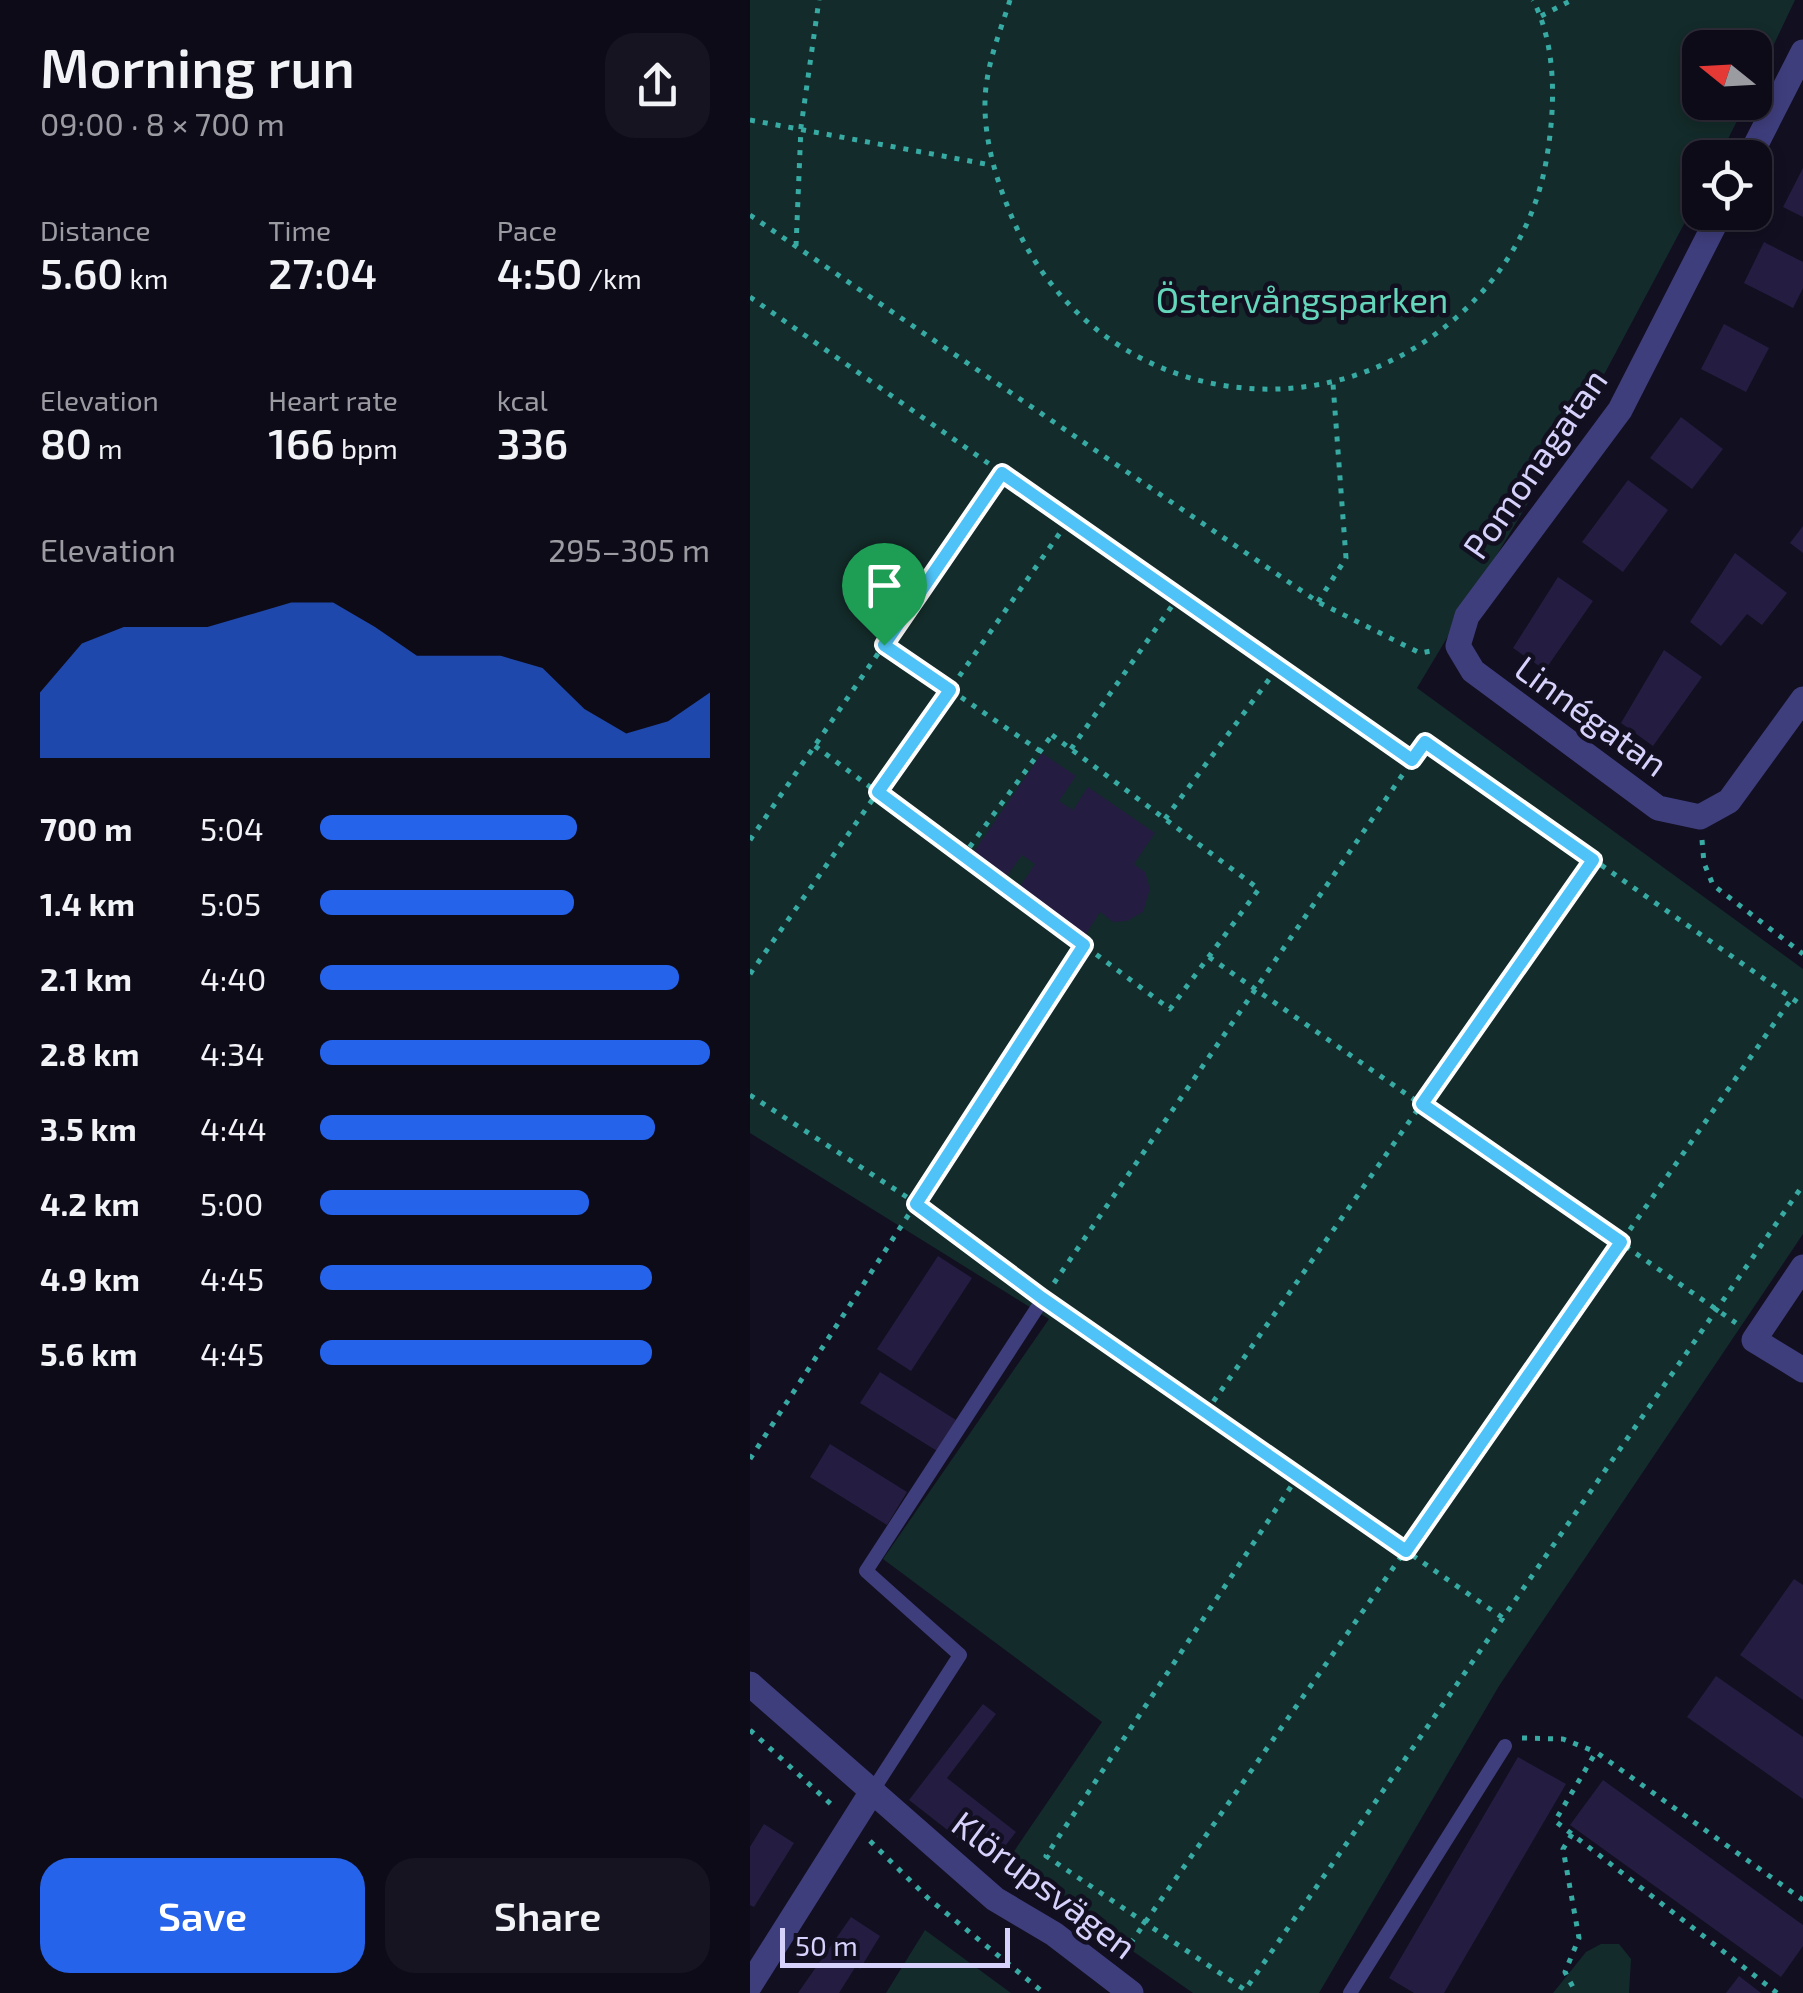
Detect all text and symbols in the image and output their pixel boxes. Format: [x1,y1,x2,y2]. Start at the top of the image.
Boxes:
north arrow [1682,30,1772,120]
map controls [1682,30,1772,230]
text: Morning run [40,33,355,99]
button: share [605,33,710,138]
text: 09:00 · 8 × 700 m [40,104,285,142]
button: locate [1682,140,1772,230]
text: Distance [40,213,151,247]
text: Time [268,213,331,247]
text: Pace [497,213,557,247]
text: 5.60 [40,247,123,297]
text: 27:04 [268,247,377,297]
text: 4:50 [497,247,582,297]
text: km [123,261,168,295]
text: /km [582,261,642,295]
park label: Östervångsparken [1156,278,1448,320]
street label: Pomonagatan [1453,360,1615,566]
text: Elevation [40,383,159,417]
text: Heart rate [268,383,398,417]
text: kcal [497,383,548,417]
text: 80 [40,417,92,467]
text: 166 [268,417,335,467]
text: 336 [497,417,568,467]
text: m [92,431,123,465]
text: bpm [335,431,398,465]
text: Elevation [40,530,176,568]
text: 295–305 m [548,530,710,568]
pin [842,543,927,646]
icon: arrive [857,558,912,613]
street label: Linnégatan [1508,646,1676,784]
text: 700 m [40,809,132,847]
text: 5:04 [200,809,264,847]
text: 1.4 km [40,884,135,922]
text: 5:05 [200,884,261,922]
text: 2.1 km [40,959,132,997]
text: 4:40 [200,959,266,997]
text: 2.8 km [40,1034,139,1072]
text: 4:34 [200,1034,265,1072]
text: 3.5 km [40,1109,137,1147]
text: 4:44 [200,1109,267,1147]
text: 4.2 km [40,1184,140,1222]
text: 5:00 [200,1184,263,1222]
text: 4.9 km [40,1259,140,1297]
text: 4:45 [200,1259,264,1297]
text: 5.6 km [40,1334,137,1372]
text: 4:45 [200,1334,264,1372]
street label: Klörupsvägen [945,1801,1145,1967]
button: Save [40,1858,365,1973]
button: Share [385,1858,710,1973]
scale bar [780,1923,1010,1968]
text: 50 m [795,1928,858,1962]

